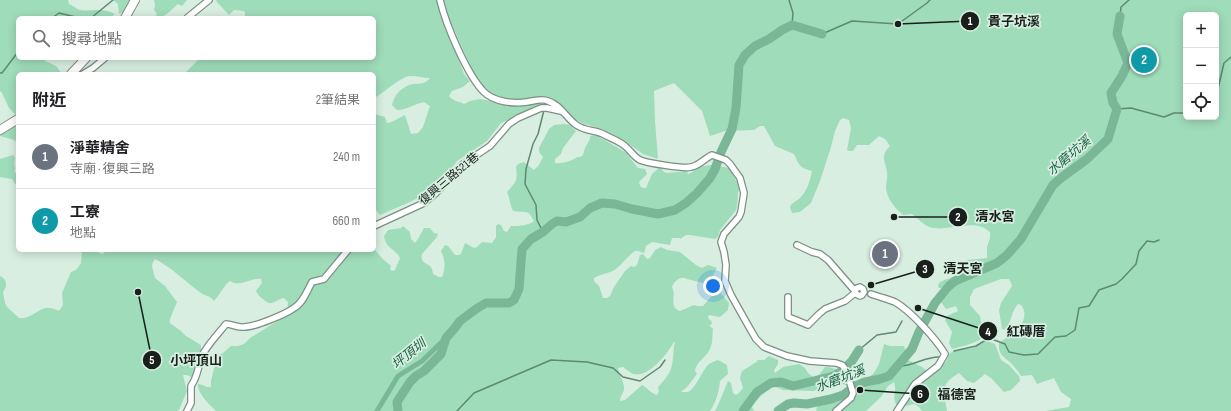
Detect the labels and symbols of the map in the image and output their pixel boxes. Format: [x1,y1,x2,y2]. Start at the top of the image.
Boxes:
callout: 貴子坑溪 [960,9,1048,34]
text: 1 [968,14,973,29]
text: 貴子坑溪 [988,14,1040,30]
pin: 2 [1131,45,1157,75]
water label: 水磨坑溪 [1044,132,1096,179]
street label: 復興三路521巷 [416,149,482,209]
callout: 清水宮 [948,204,1023,229]
text: 清水宮 [975,209,1015,225]
text: 2 [955,210,961,225]
pin: 1 [872,239,898,269]
callout: 清天宮 [915,256,990,281]
text: 清天宮 [943,261,983,277]
text: 3 [922,262,928,277]
your location [703,276,723,296]
callout: 紅磚厝 [978,319,1053,344]
text: 紅磚厝 [1006,324,1046,340]
text: 4 [985,325,991,340]
water label: 坪頂圳 [389,334,431,372]
callout: 小坪頂山 [142,348,230,373]
text: 5 [149,353,155,368]
text: 小坪頂山 [170,353,222,369]
water label: 水磨坑溪 [813,361,869,396]
callout: 福德宮 [910,382,985,407]
text: 6 [917,387,923,402]
text: 福德宮 [937,387,977,403]

